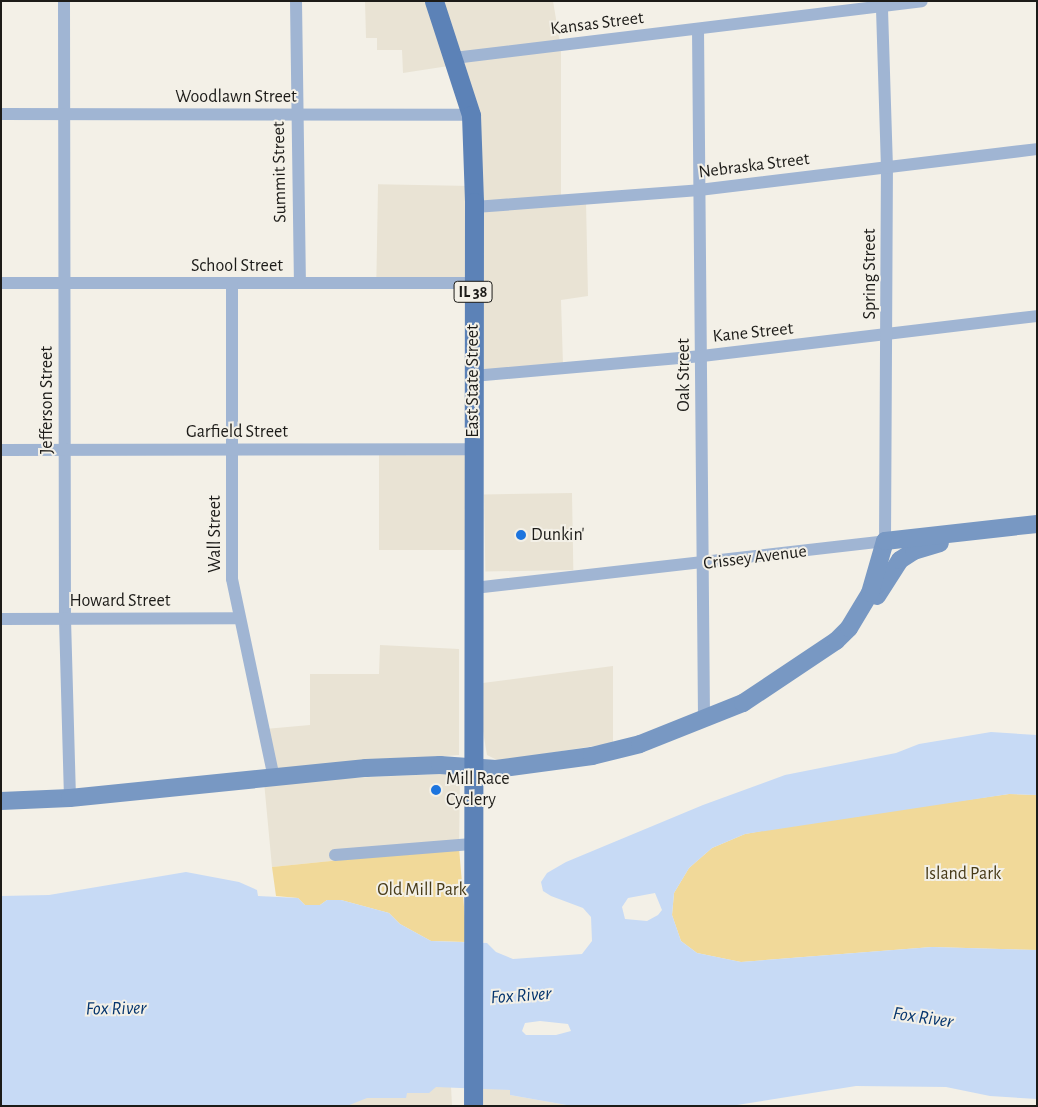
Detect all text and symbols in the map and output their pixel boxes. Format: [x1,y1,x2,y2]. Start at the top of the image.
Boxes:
street label: Kansas Street [549,8,645,40]
street label: Woodlawn Street [175,86,297,108]
street label: Summit Street [268,121,292,223]
street label: Nebraska Street [697,148,811,184]
street label: Spring Street [859,228,881,320]
street label: School Street [191,255,283,277]
road number: IL 38 [453,278,493,306]
street label: Kane Street [712,318,794,348]
street label: East State Street [462,324,484,438]
street label: Oak Street [673,338,695,412]
street label: Jefferson Street [36,346,58,454]
street label: Garfield Street [186,421,288,443]
street label: Wall Street [204,495,226,573]
place label: Dunkin' [531,524,585,546]
marker: Dunkin' [515,529,527,541]
street label: Crissey Avenue [702,541,808,575]
street label: Howard Street [70,590,170,612]
place label: Mill Race Cyclery [446,769,510,812]
marker: Mill Race Cyclery [430,784,442,796]
park label: Island Park [925,863,1001,885]
park label: Old Mill Park [377,879,467,901]
water label: Fox River [490,983,552,1009]
water label: Fox River [85,997,147,1021]
water label: Fox River [891,1002,955,1034]

